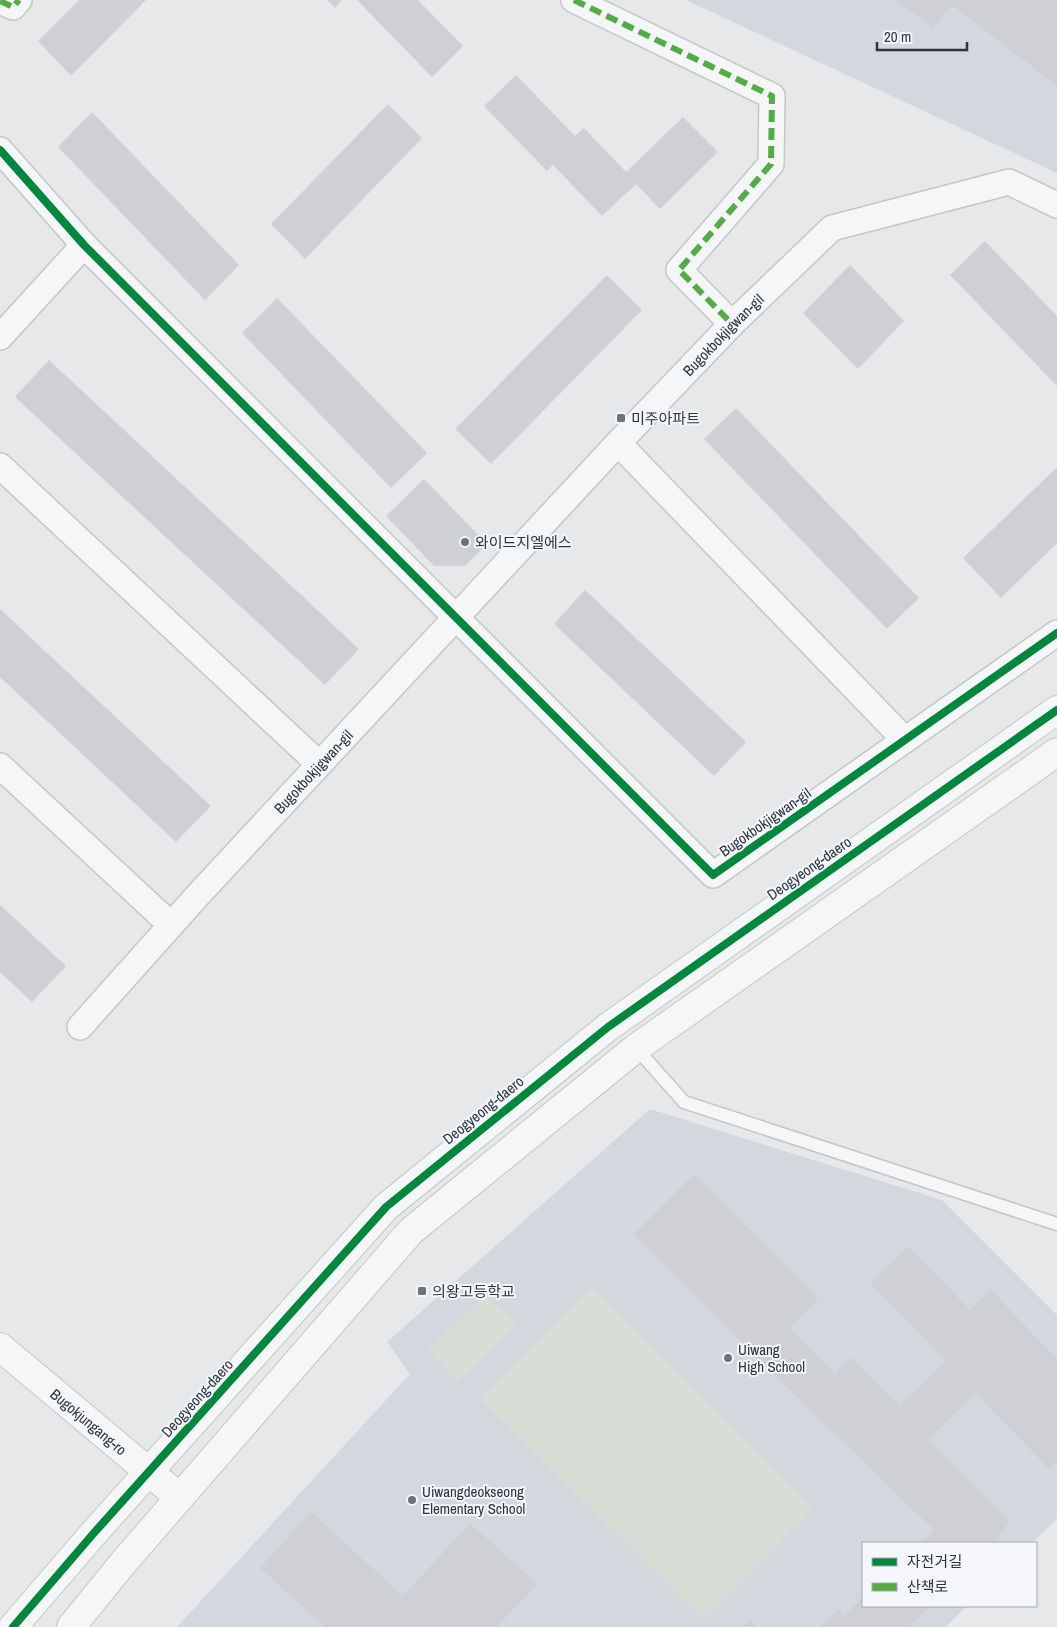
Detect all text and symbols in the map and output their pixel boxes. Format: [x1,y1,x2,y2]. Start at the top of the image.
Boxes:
scale bar [877,20,967,52]
text: 20 m [884,26,911,47]
street label: Bugokbokjigwan-gil [678,289,768,380]
place label: 미주아파트 [631,408,700,429]
marker: 미주아파트 [615,412,627,424]
place label: 와이드지엘에스 [475,532,572,553]
marker: 와이드지엘에스 [459,536,471,548]
street label: Bugokbokjigwan-gil [269,725,357,818]
street label: Bugokbokjigwan-gil [715,783,815,861]
street label: Deogyeong-daero [763,831,855,905]
street label: Deogyeong-daero [438,1071,528,1149]
place label: 의왕고등학교 [432,1281,515,1302]
marker: 의왕고등학교 [416,1285,428,1297]
place label: Uiwang High School [738,1339,805,1377]
marker: Uiwang High School [722,1352,734,1364]
street label: Deogyeong-daero [156,1354,238,1442]
street label: Bugokjungang-ro [46,1383,132,1460]
place label: Uiwangdeokseong Elementary School [422,1481,525,1519]
marker: Uiwangdeokseong Elementary School [406,1494,418,1506]
legend [862,1542,1037,1607]
text: 자전거길 [907,1551,962,1572]
text: 산책로 [907,1576,948,1597]

